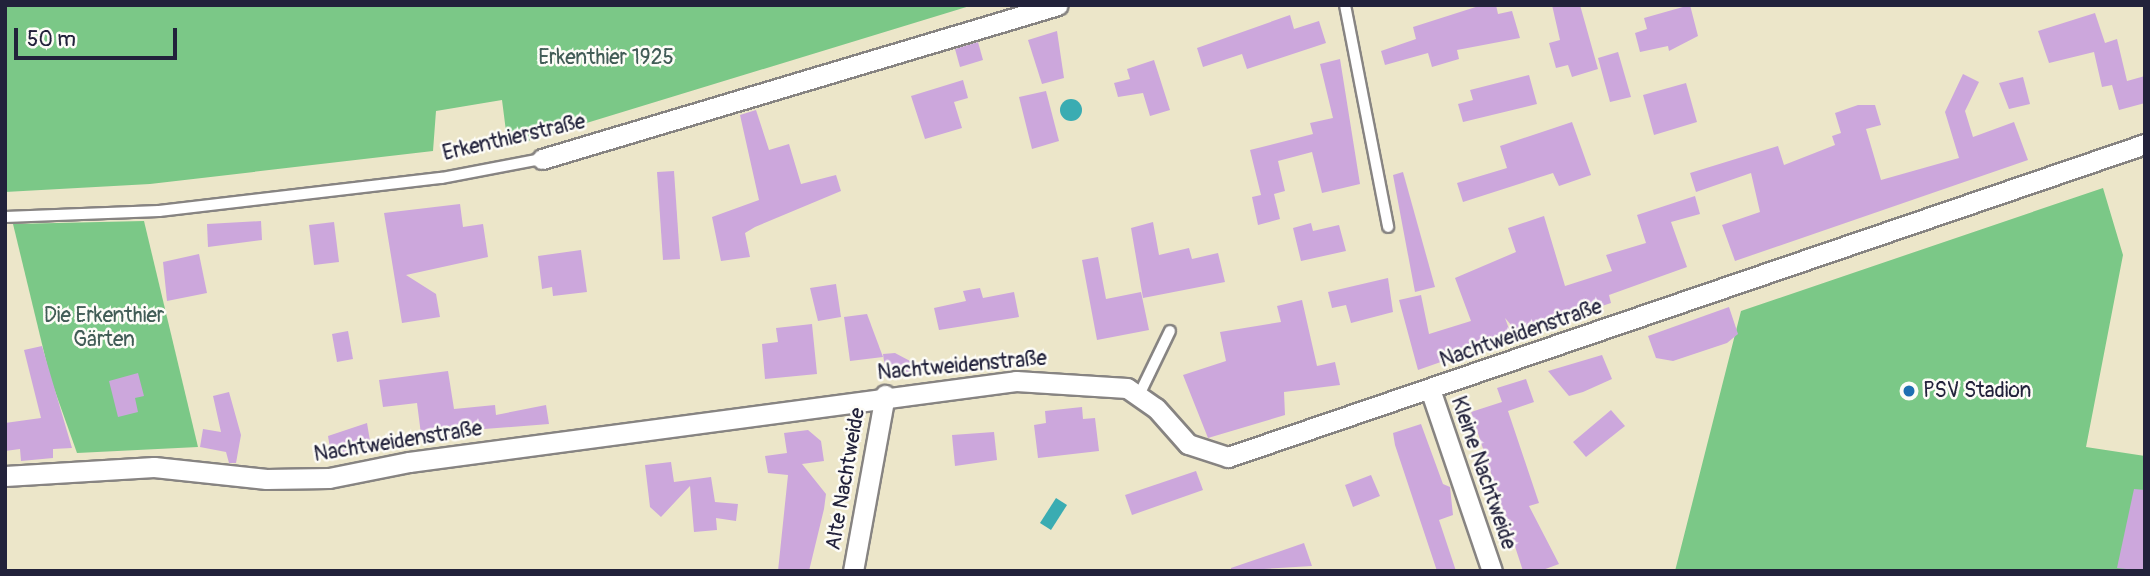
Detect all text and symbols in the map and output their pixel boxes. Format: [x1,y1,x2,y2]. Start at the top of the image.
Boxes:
scale bar [18,14,180,58]
text: 50 m [27,26,76,53]
park label: Erkenthier 1925 [538,45,674,71]
street label: Erkenthierstraße [440,109,588,167]
street label: Nachtweidenstraße [1437,294,1605,374]
park label: Die Erkenthier Gärten [44,303,164,353]
street label: Nachtweidenstraße [876,346,1048,386]
place label: PSV Stadion [1923,378,2031,404]
marker: PSV Stadion [1901,383,1917,399]
street label: Kleine Nachtweide [1445,393,1521,553]
street label: Alte Nachtweide [821,406,871,552]
street label: Nachtweidenstraße [312,416,484,468]

